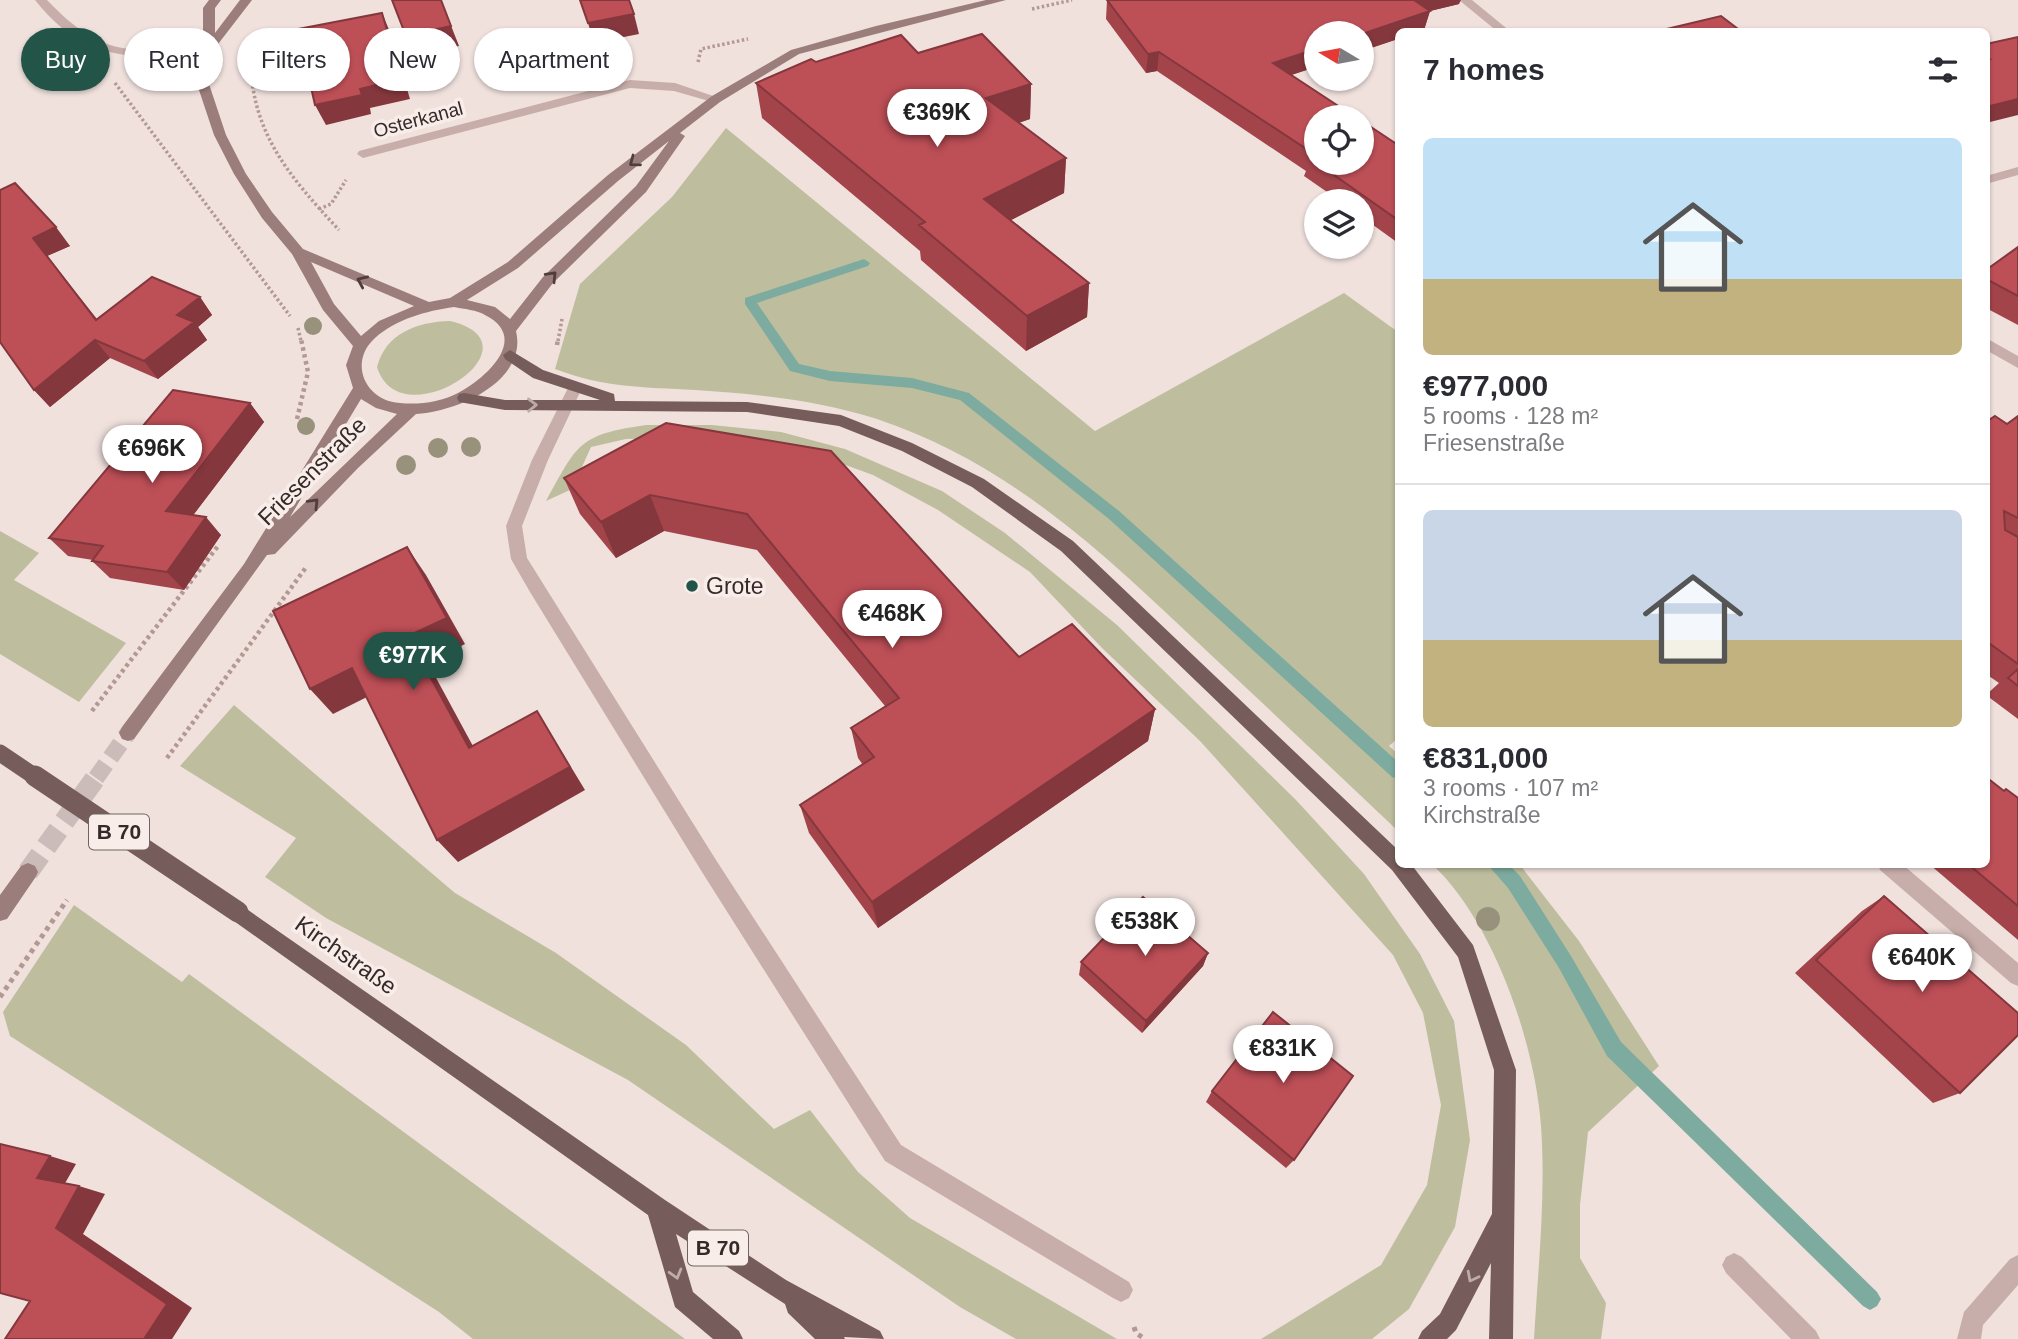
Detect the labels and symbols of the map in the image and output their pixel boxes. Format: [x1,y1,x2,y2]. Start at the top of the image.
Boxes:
north arrow [1304,21,1374,91]
pin: €369K [888,90,986,149]
street label: Osterkanal [371,97,465,142]
one-way arrow [629,154,642,166]
one-way arrow [544,271,557,284]
one-way arrow [357,275,369,289]
one-way arrow [527,397,538,413]
street label: Friesenstraße [253,412,371,530]
pin: €696K [103,426,201,485]
one-way arrow [306,498,319,511]
place label: Grote [706,573,764,599]
marker: Grote [684,578,700,594]
pin: €468K [843,590,941,650]
pin: €977K [364,632,462,692]
road number: B 70 [89,814,149,850]
pin: €538K [1096,898,1194,958]
street label: Kirchstraße [290,911,402,999]
pin: €640K [1873,934,1971,994]
pin: €831K [1234,1026,1332,1085]
road number: B 70 [688,1230,748,1266]
one-way arrow [668,1268,682,1280]
one-way arrow [1466,1270,1480,1282]

